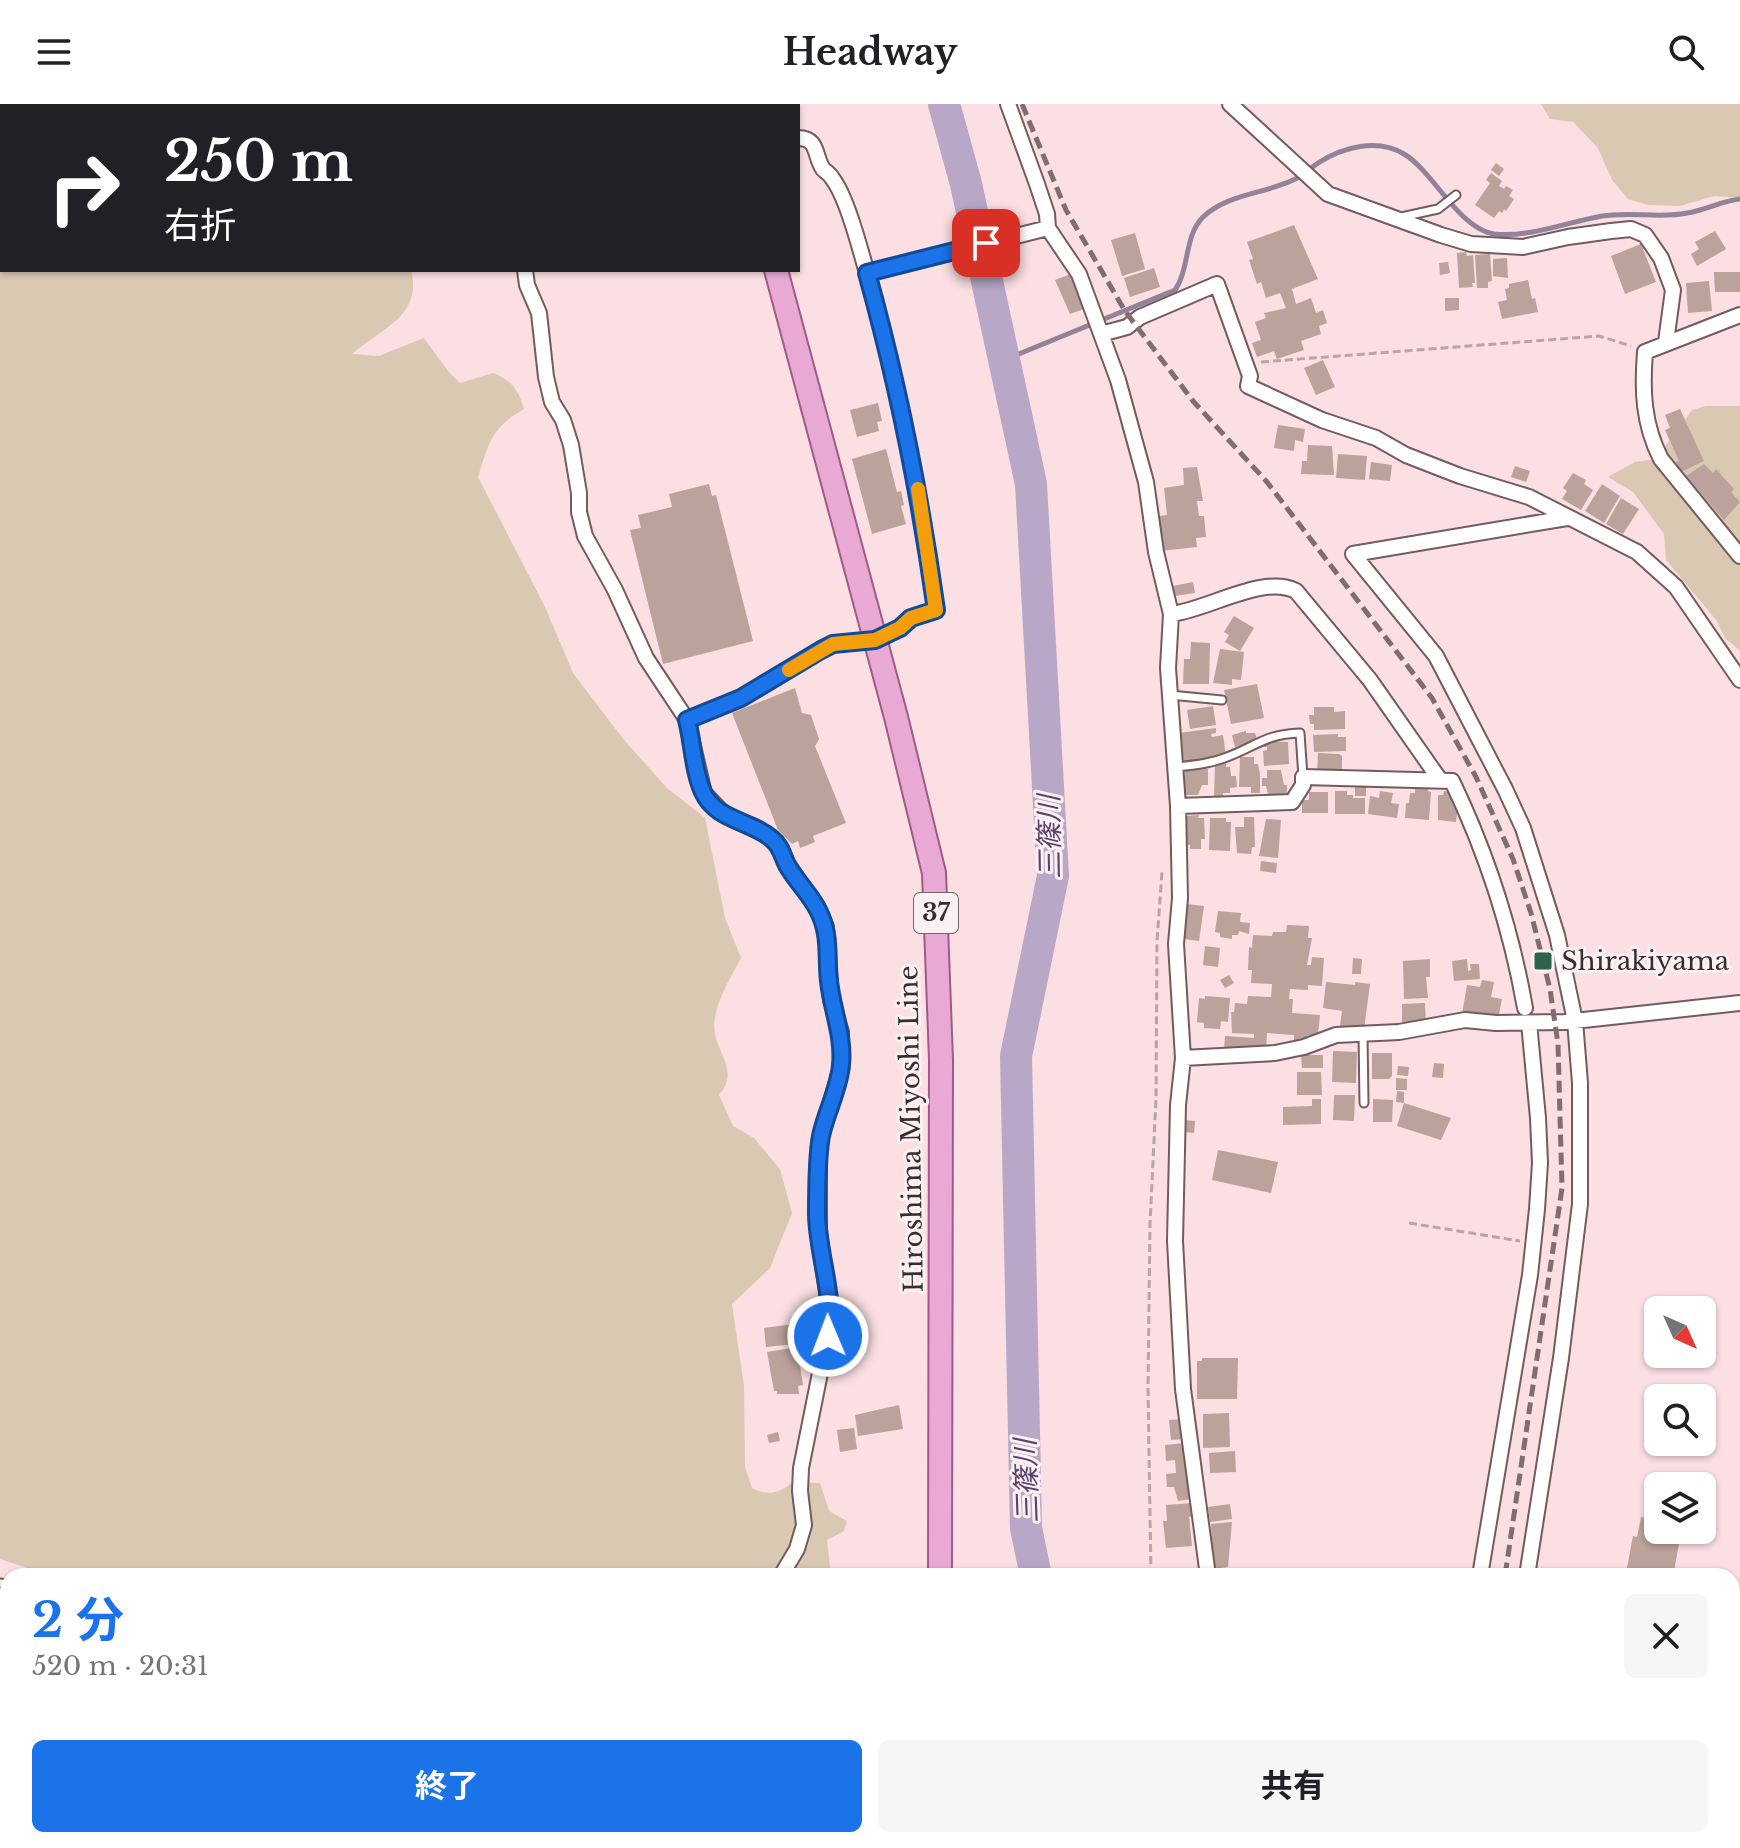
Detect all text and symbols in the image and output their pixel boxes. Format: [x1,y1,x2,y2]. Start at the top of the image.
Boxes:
icon: menu [32,30,76,74]
text: Headway [783,30,957,75]
icon: search [1664,30,1708,74]
text: 250 m [164,127,353,196]
icon: right [32,136,136,240]
text: 右折 [164,203,236,248]
pin [952,209,1020,277]
icon: arrive [964,221,1008,265]
water label: 三篠川 [1031,792,1068,879]
road number: 37 [914,893,958,933]
place label: Shirakiyama [1561,945,1730,977]
marker: Shirakiyama [1532,950,1554,972]
street label: Hiroshima Miyoshi Line [892,965,930,1293]
position arrow [786,1294,870,1378]
north arrow [1644,1296,1716,1368]
map controls [1644,1296,1716,1544]
button: search [1644,1384,1716,1456]
water label: 三篠川 [1007,1435,1045,1524]
button: layers [1644,1472,1716,1544]
text: 2 分 [32,1590,124,1650]
button: close [1624,1594,1708,1678]
text: 520 m · 20:31 [32,1650,209,1682]
button: 終了 [32,1740,862,1832]
button: 共有 [878,1740,1708,1832]

